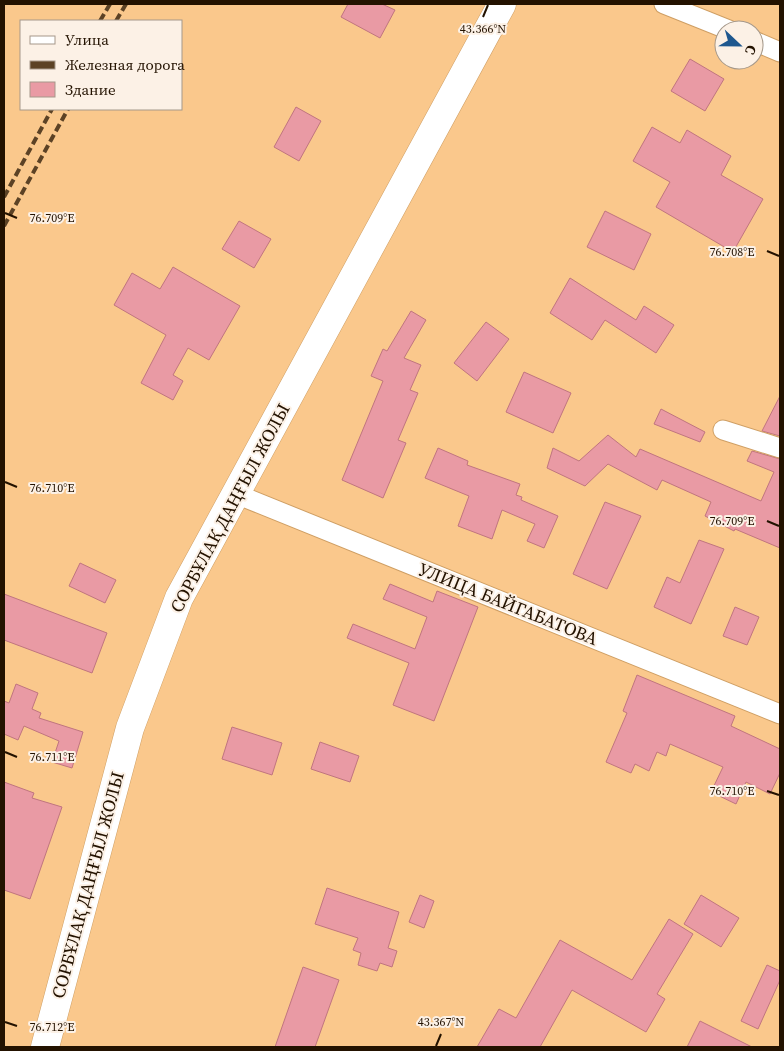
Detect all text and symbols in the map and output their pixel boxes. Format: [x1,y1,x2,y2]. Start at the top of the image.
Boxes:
legend [20,20,182,110]
north arrow [714,20,764,70]
text: 43.366°N [460,21,506,37]
text: Улица [65,29,109,50]
text: С [740,42,762,58]
text: Железная дорога [65,54,185,75]
text: Здание [65,79,116,100]
text: 76.709°E [30,210,74,226]
text: 76.708°E [710,244,754,260]
street label: СОРБҰЛАҚ ДАҢҒЫЛ ЖОЛЫ [164,399,295,617]
text: 76.710°E [30,480,74,496]
text: 76.709°E [710,513,754,529]
street label: УЛИЦА БАЙГАБАТОВА [415,556,602,651]
text: 76.711°E [30,749,74,765]
street label: СОРБҰЛАҚ ДАҢҒЫЛ ЖОЛЫ [45,769,130,1001]
text: 76.710°E [710,783,754,799]
text: 43.367°N [418,1014,464,1030]
text: 76.712°E [30,1019,74,1035]

